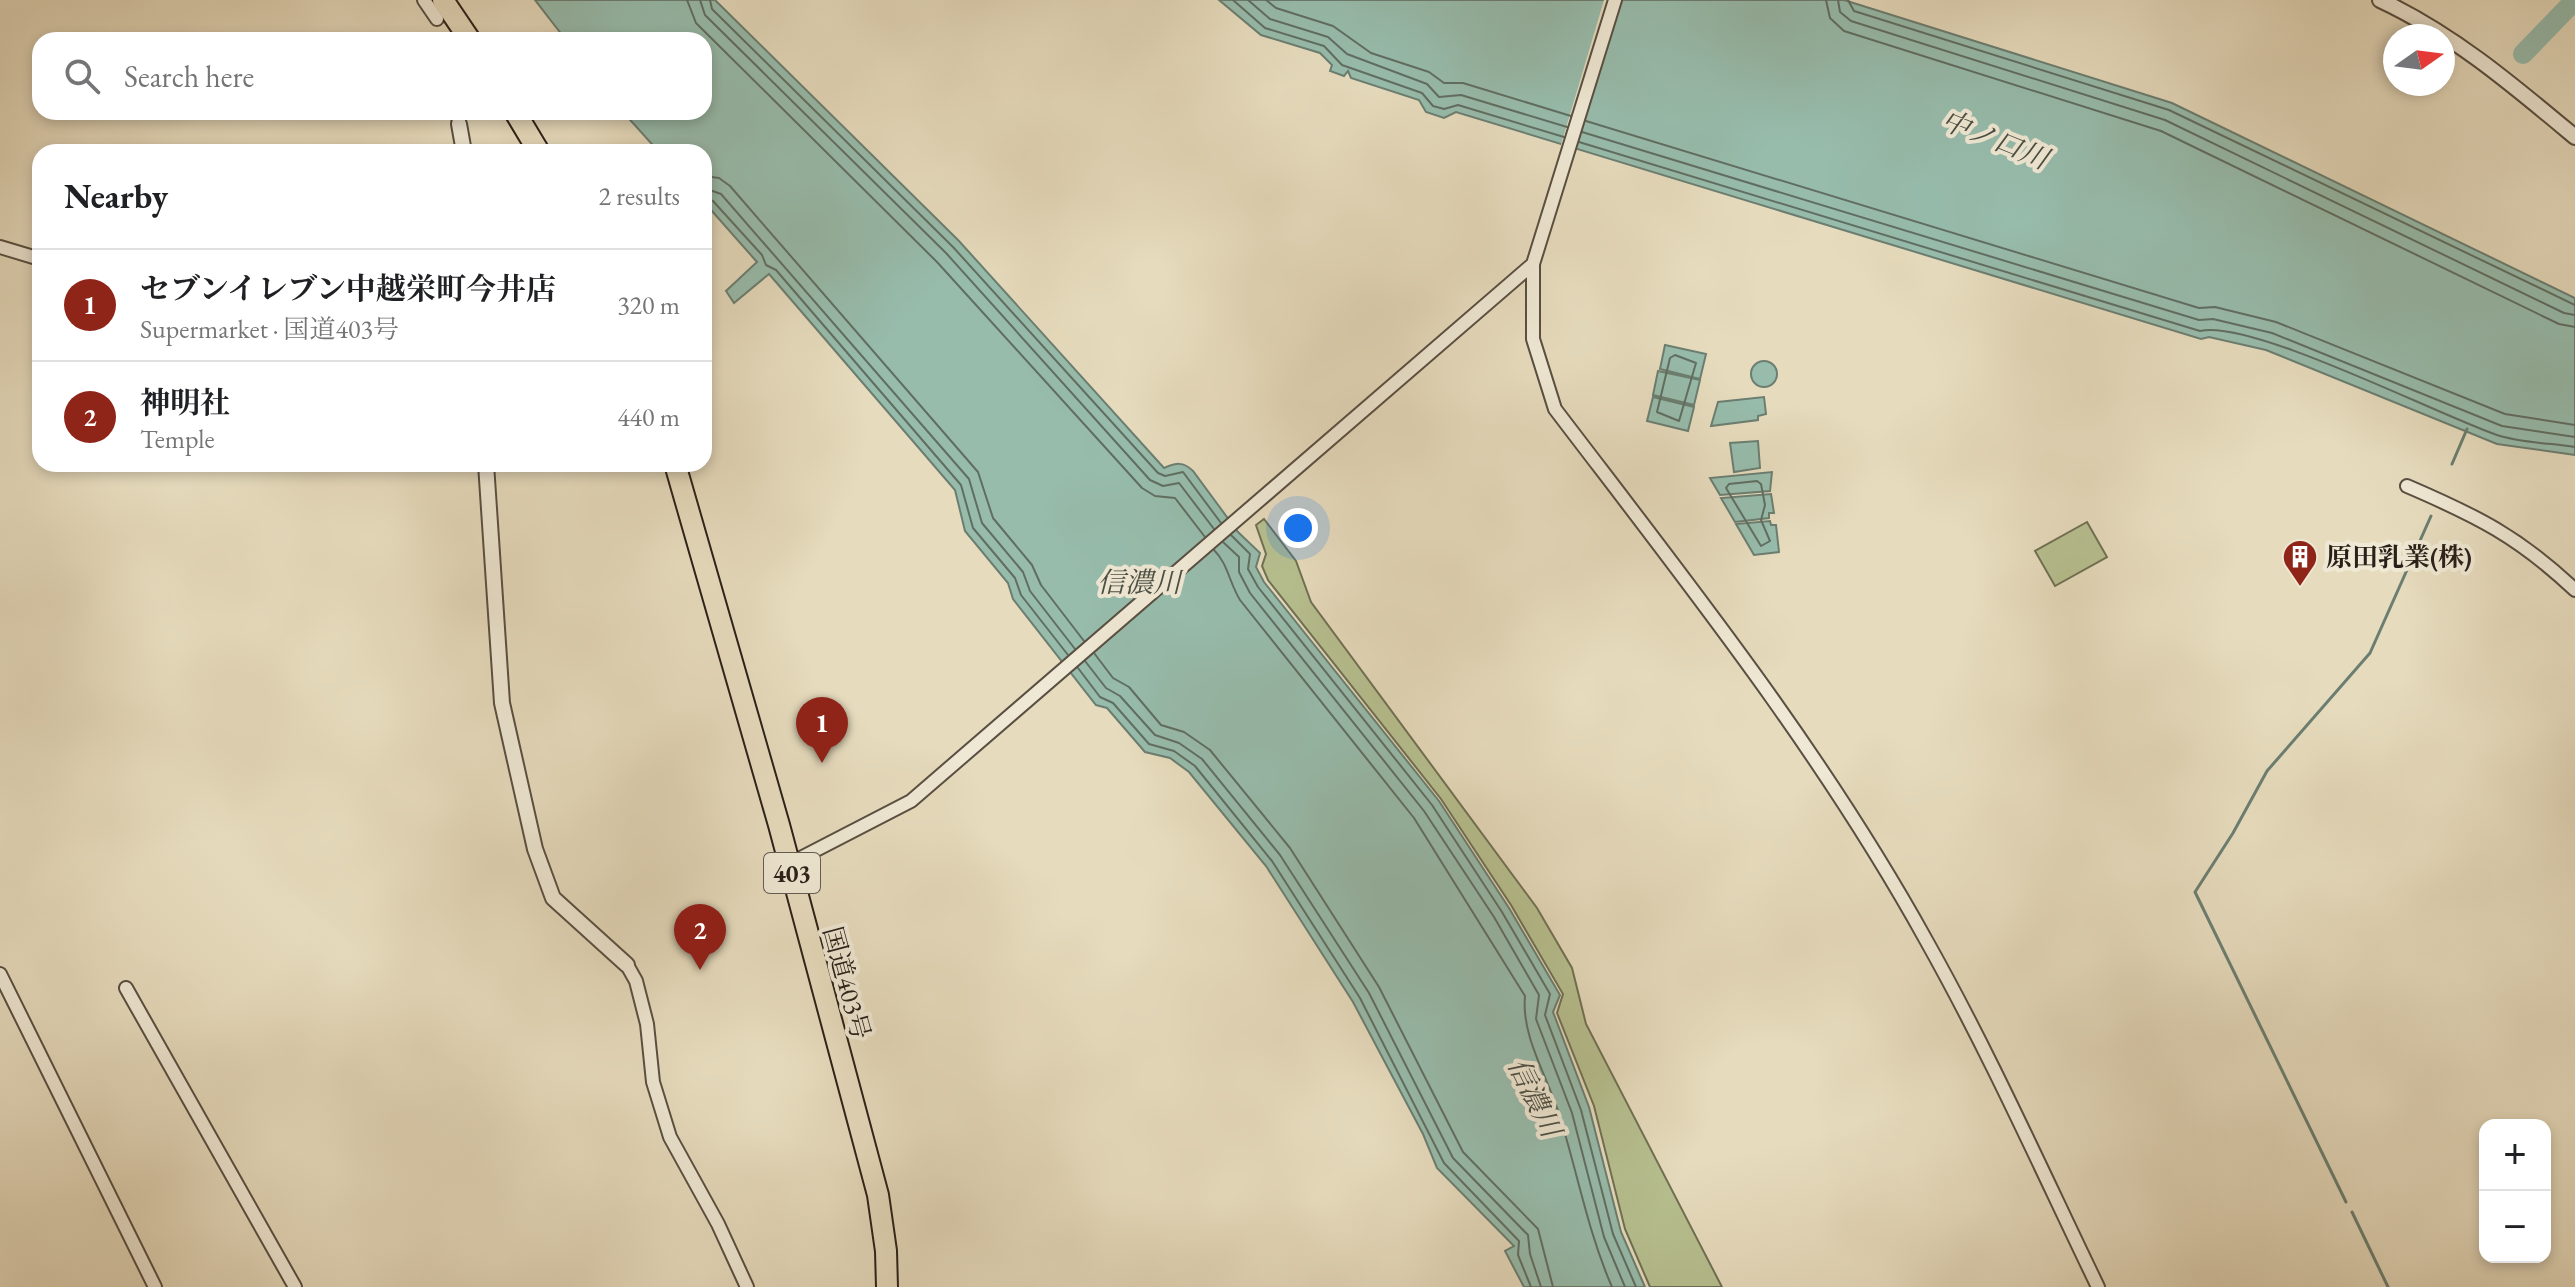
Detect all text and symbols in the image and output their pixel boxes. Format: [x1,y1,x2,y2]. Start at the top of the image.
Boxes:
north arrow [2383,24,2455,96]
search box [32,32,712,120]
icon: search [60,54,104,98]
text: Search here [124,57,254,96]
water label: 中ノ口川 [1936,101,2056,178]
text: Nearby [64,174,168,218]
text: 2 results [599,179,680,213]
text: セブンイレブン中越栄町今井店 [140,269,556,308]
text: 1 [83,288,97,322]
text: 320 m [617,288,680,322]
text: Supermarket · 国道403号 [140,312,399,346]
text: 神明社 [140,383,230,422]
text: 2 [83,400,97,434]
text: 440 m [617,400,680,434]
text: Temple [140,422,215,456]
your location [1278,508,1318,548]
building icon: 原田乳業(株) [2281,538,2319,588]
place label: 原田乳業(株) [2326,540,2472,574]
water label: 信濃川 [1097,564,1184,600]
pin: 1 [796,697,848,763]
road number: 403 [764,853,820,893]
pin: 2 [674,904,726,970]
street label: 国道403号 [816,923,878,1043]
water label: 信濃川 [1500,1051,1571,1145]
map controls [2479,1119,2551,1263]
button: + [2479,1119,2551,1191]
button: − [2479,1191,2551,1263]

